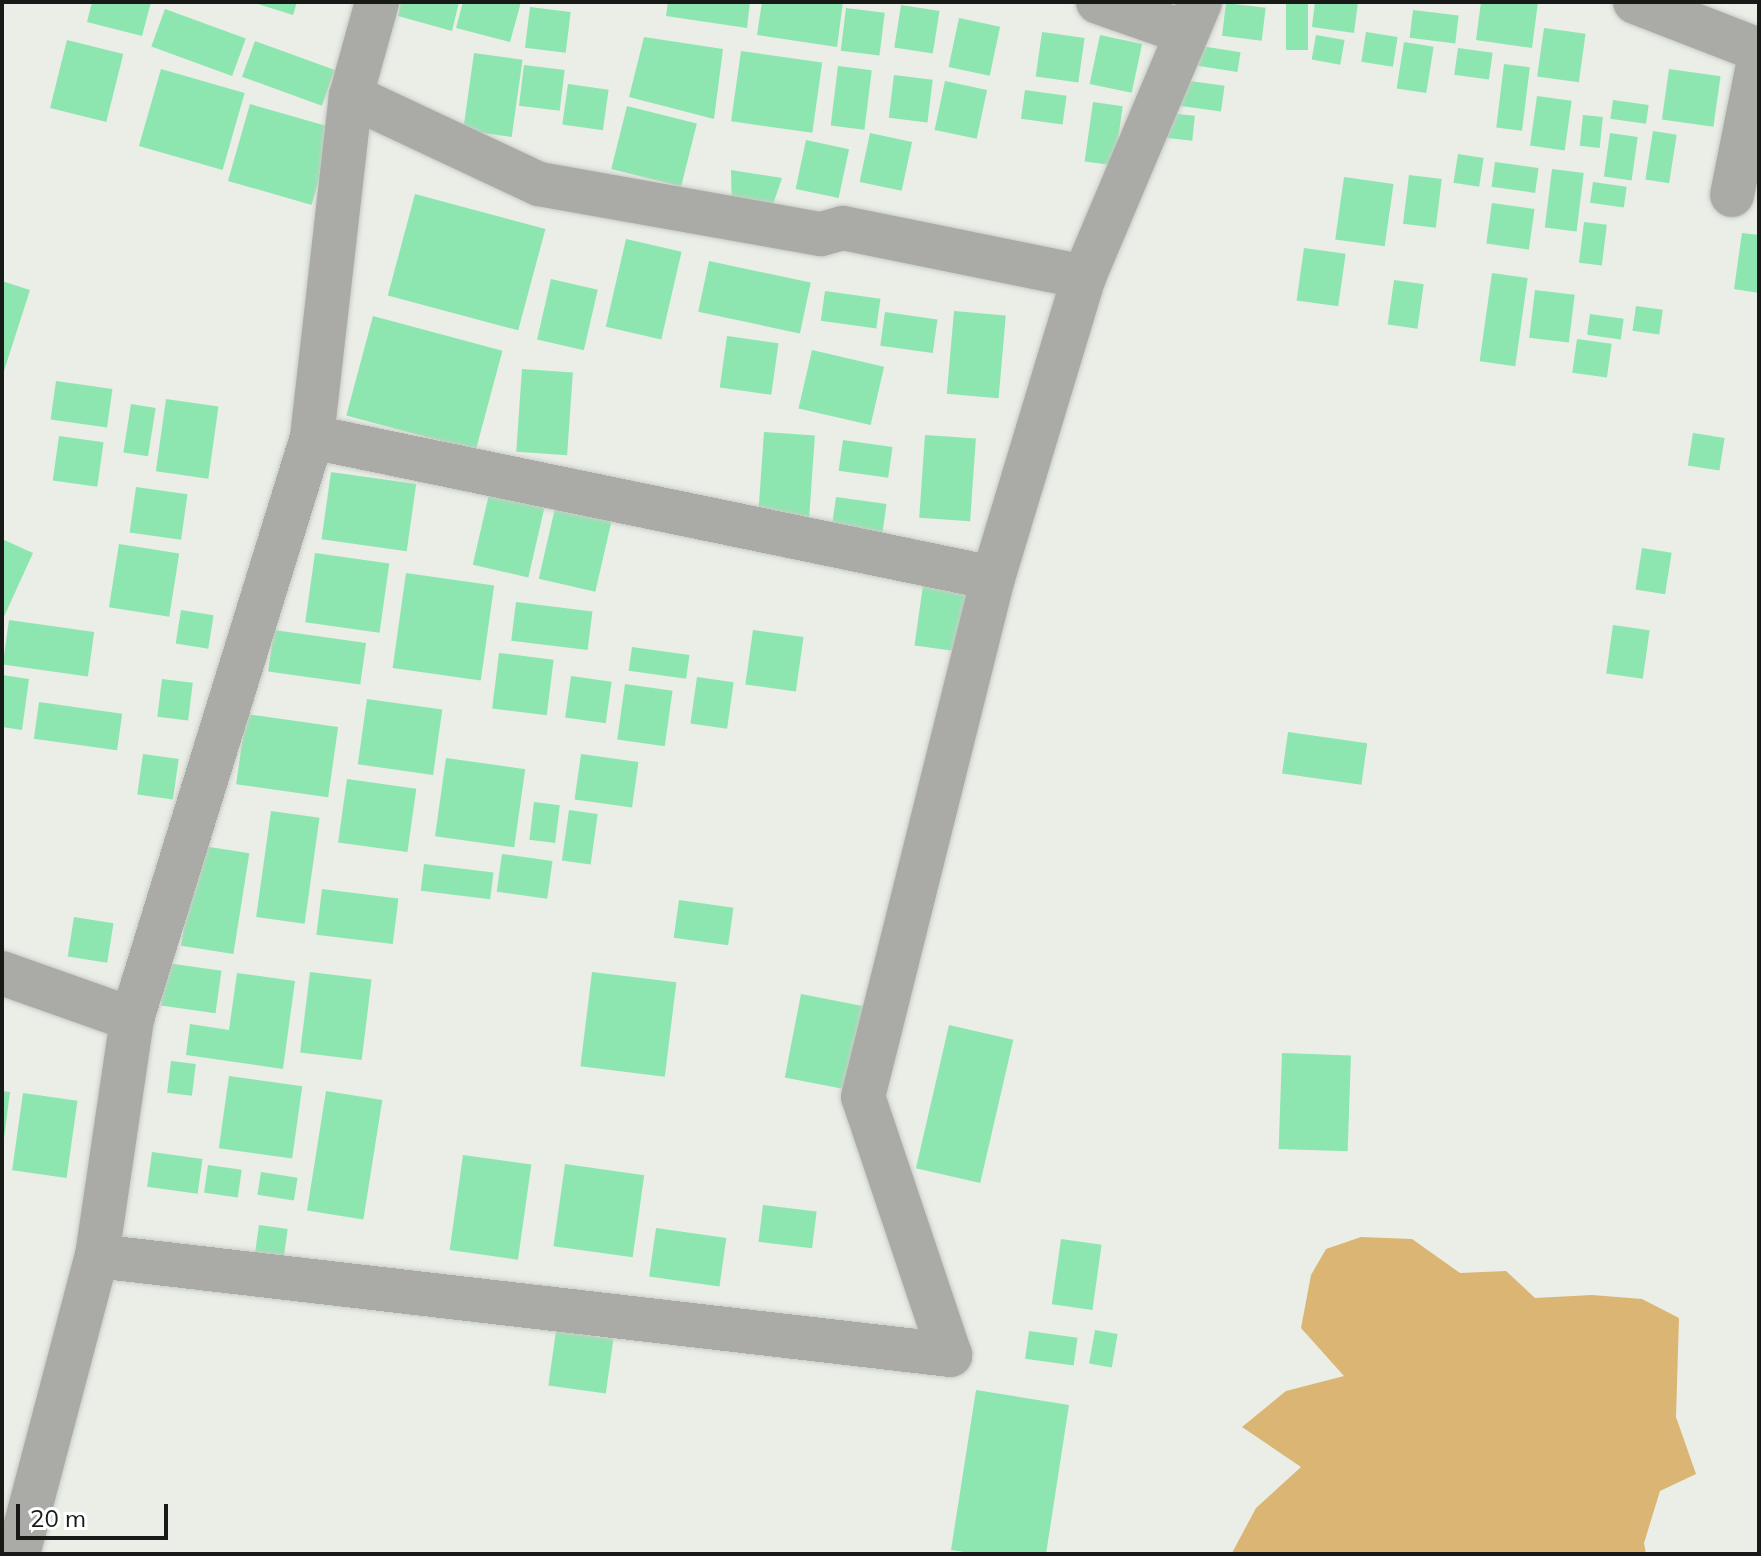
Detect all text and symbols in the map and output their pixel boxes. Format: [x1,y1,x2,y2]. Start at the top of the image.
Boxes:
scale bar [20,1488,172,1538]
text: 20 m [30,1503,86,1533]

